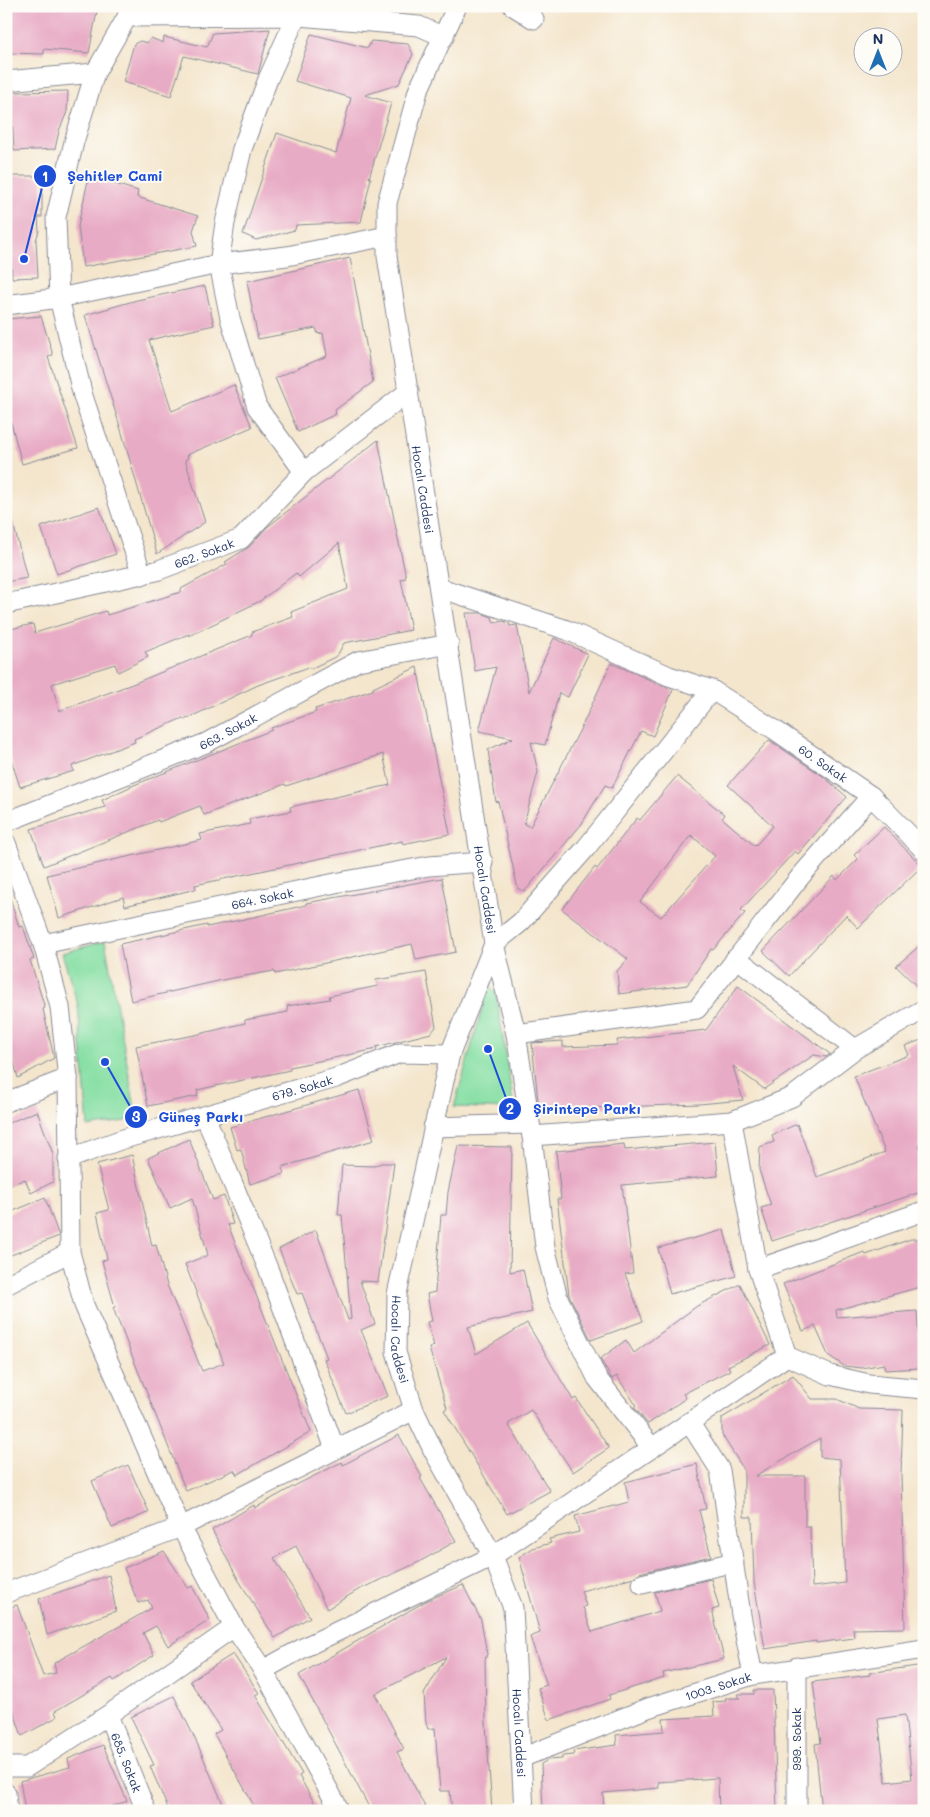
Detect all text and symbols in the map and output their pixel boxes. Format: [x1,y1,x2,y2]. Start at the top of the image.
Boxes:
north arrow [852,28,902,78]
text: N [873,29,883,48]
callout: Şehitler Cami [33,162,173,191]
text: 1 [42,166,48,186]
text: Şehitler Cami [67,166,163,185]
street label: Hocalı Caddesi [409,444,438,535]
street label: 662. Sokak [172,534,236,571]
street label: 663. Sokak [197,709,260,753]
street label: 60. Sokak [796,741,851,786]
street label: Hocalı Caddesi [471,844,500,935]
street label: 664. Sokak [230,884,295,913]
street label: 679. Sokak [270,1071,335,1104]
callout: Şirintepe Parkı [498,1094,651,1123]
text: 2 [506,1098,514,1118]
text: Şirintepe Parkı [533,1099,641,1118]
callout: Güneş Parkı [124,1102,254,1131]
text: 3 [131,1106,141,1126]
text: Güneş Parkı [158,1107,244,1127]
street label: Hocalı Caddesi [388,1295,413,1385]
street label: 1003. Sokak [683,1668,753,1704]
street label: Hocalı Caddesi [509,1688,530,1778]
street label: 999. Sokak [788,1708,804,1770]
street label: 685. Sokak [108,1730,146,1795]

